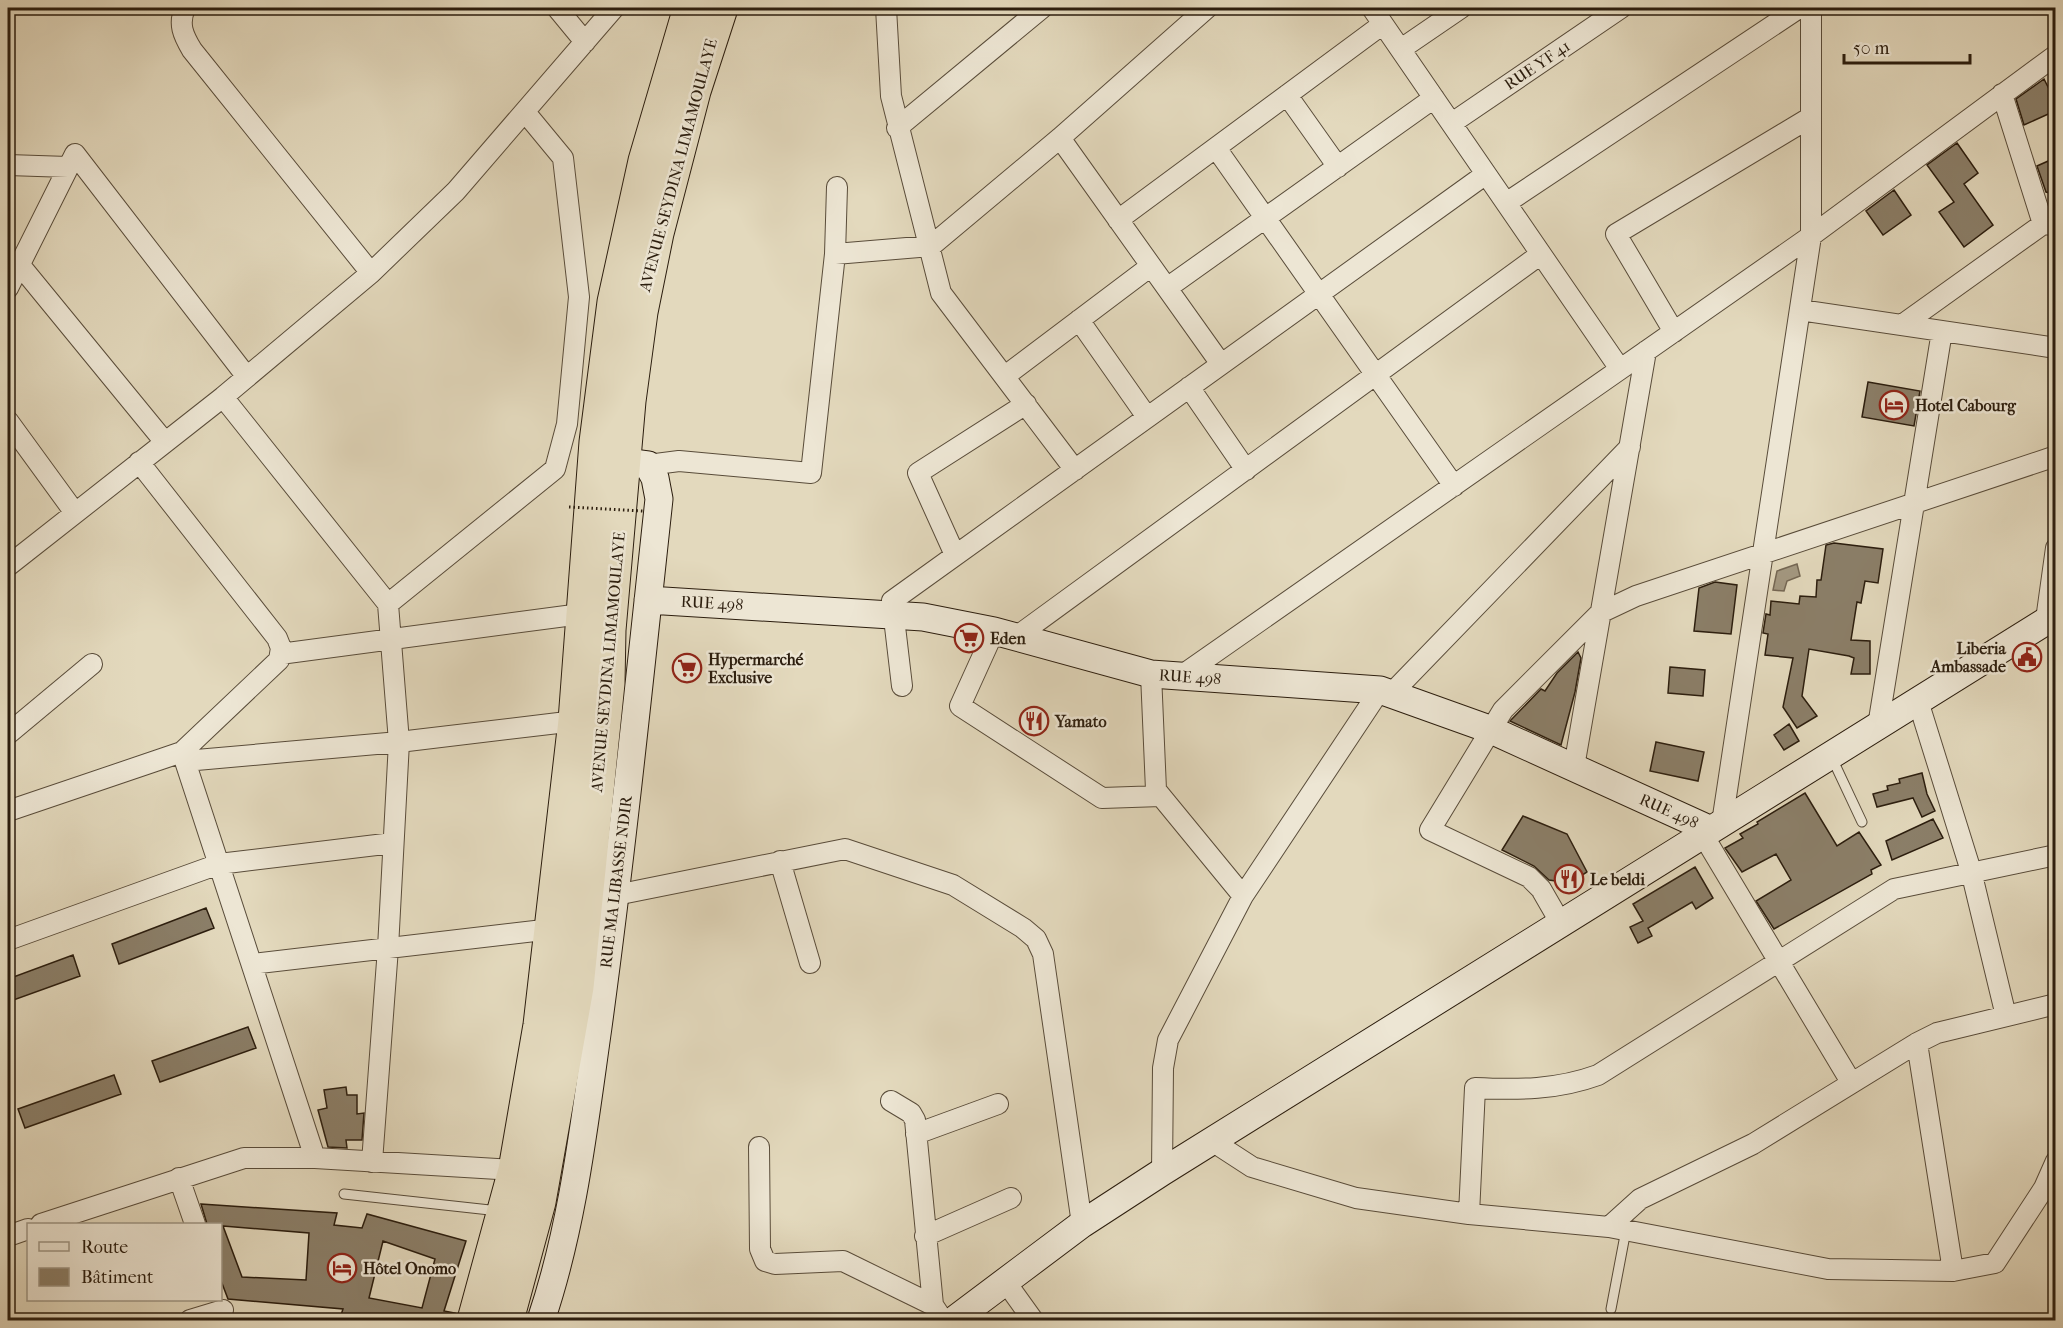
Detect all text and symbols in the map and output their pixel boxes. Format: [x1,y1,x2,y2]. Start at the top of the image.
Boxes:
scale bar [1844,27,1970,65]
street label: AVENUE SEYDINA LIMAMOULAYE [635,36,721,295]
street label: RUE YF 41 [1501,36,1573,94]
text: 50 m [1853,38,1890,59]
hotel icon: Hotel Cabourg [1878,389,1910,421]
place label: Hotel Cabourg [1915,396,2016,416]
street label: AVENUE SEYDINA LIMAMOULAYE [587,531,629,794]
street label: RUE 498 [680,592,744,614]
supermarket icon: Eden [953,622,985,654]
place label: Eden [990,629,1026,648]
place label: Liberia Ambassade [1930,639,2007,676]
public building icon: Liberia Ambassade [2011,641,2043,673]
place label: Hypermarché Exclusive [708,650,804,687]
supermarket icon: Hypermarché Exclusive [671,652,703,684]
street label: RUE 498 [1158,665,1222,689]
restaurant icon: Yamato [1018,705,1050,737]
place label: Yamato [1054,712,1107,731]
street label: RUE 498 [1637,790,1701,832]
street label: RUE MA LIBASSE NDIR [596,793,636,969]
restaurant icon: Le beldi [1553,863,1585,895]
place label: Le beldi [1590,870,1645,889]
legend [27,1223,222,1301]
text: Route [81,1237,128,1258]
hotel icon: Hôtel Onomo [326,1252,358,1284]
place label: Hôtel Onomo [363,1259,456,1278]
text: Bâtiment [81,1267,154,1288]

